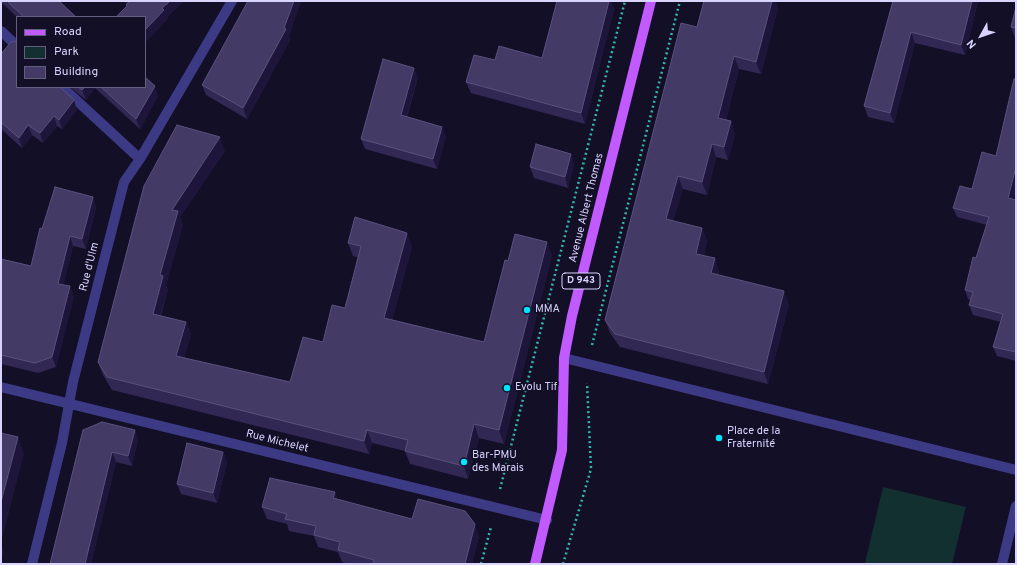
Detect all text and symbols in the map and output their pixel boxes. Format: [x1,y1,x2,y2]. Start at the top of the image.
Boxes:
legend [16,16,146,88]
north arrow [961,16,1001,56]
text: Road [54,24,82,40]
text: N [964,36,980,51]
text: Park [54,44,79,60]
text: Building [54,64,98,80]
street label: Avenue Albert Thomas [567,152,607,264]
street label: Rue d'Ulm [78,241,102,293]
road number: D 943 [562,273,600,289]
place label: MMA [535,303,560,317]
marker: MMA [522,305,532,315]
place label: Evolu Tif [515,381,557,395]
marker: Evolu Tif [502,383,512,393]
place label: Place de la Fraternité [727,425,780,451]
street label: Rue Michelet [244,428,310,456]
marker: Place de la Fraternité [714,433,724,443]
place label: Bar-PMU des Marais [472,449,524,475]
marker: Bar-PMU des Marais [459,457,469,467]

